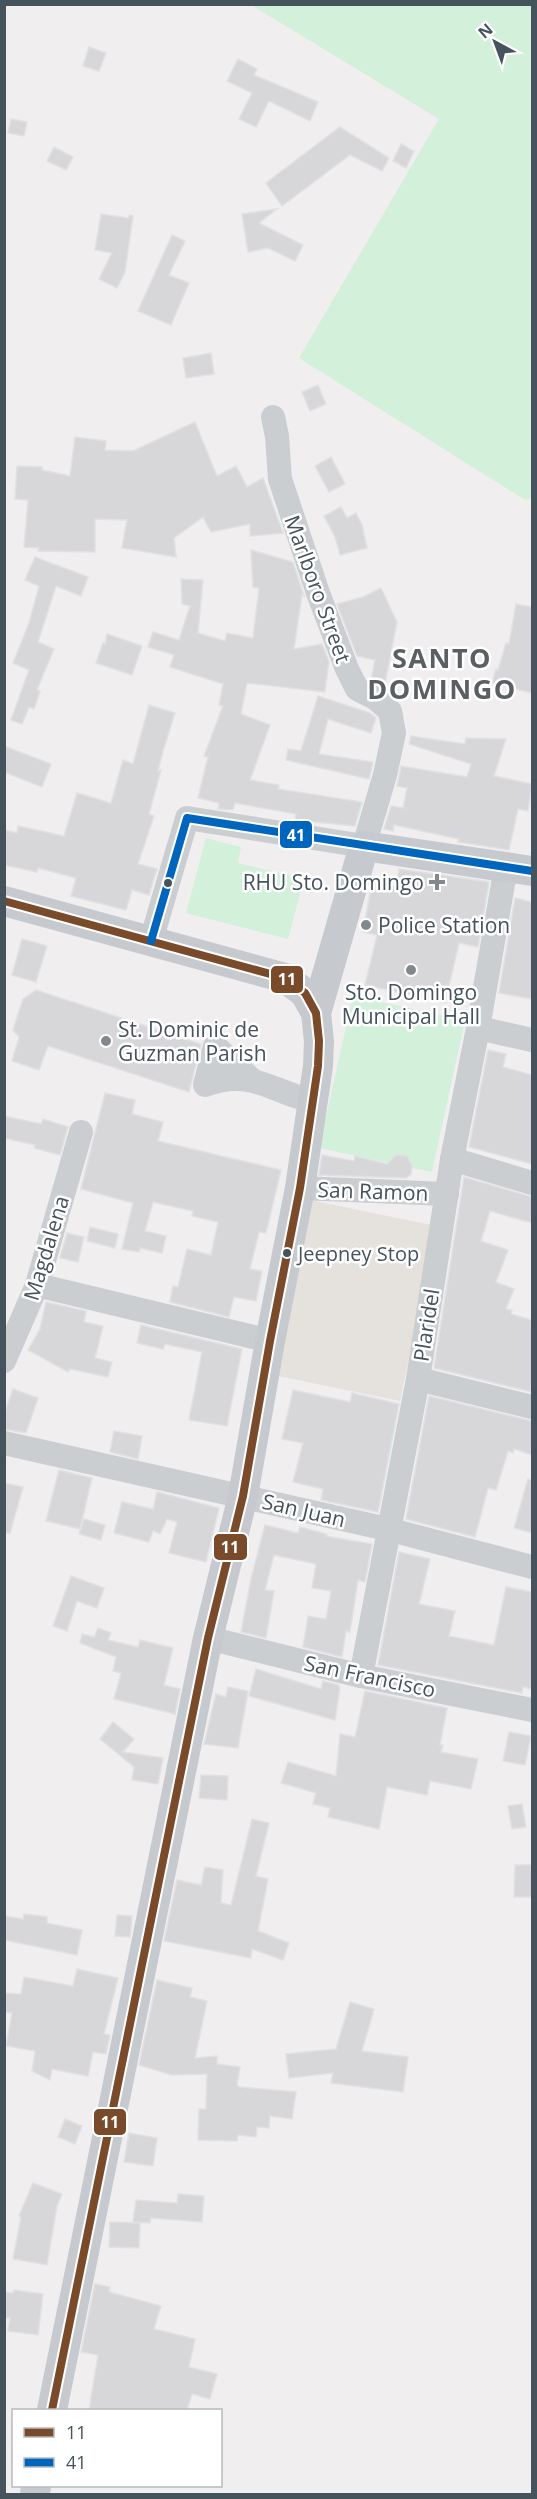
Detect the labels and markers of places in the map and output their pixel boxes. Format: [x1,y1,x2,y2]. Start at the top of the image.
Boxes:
place label: RHU Sto. Domingo [243,868,424,896]
marker: RHU Sto. Domingo [428,873,446,891]
unlabelled marker [162,877,174,889]
place label: Police Station [378,911,510,939]
marker: Police Station [359,918,373,932]
marker: Sto. Domingo Municipal Hall [404,963,418,977]
place label: Sto. Domingo Municipal Hall [342,978,480,1030]
place label: St. Dominic de Guzman Parish [118,1015,267,1067]
marker: St. Dominic de Guzman Parish [99,1034,113,1048]
place label: Jeepney Stop [296,1240,419,1267]
marker: Jeepney Stop [281,1247,293,1259]

